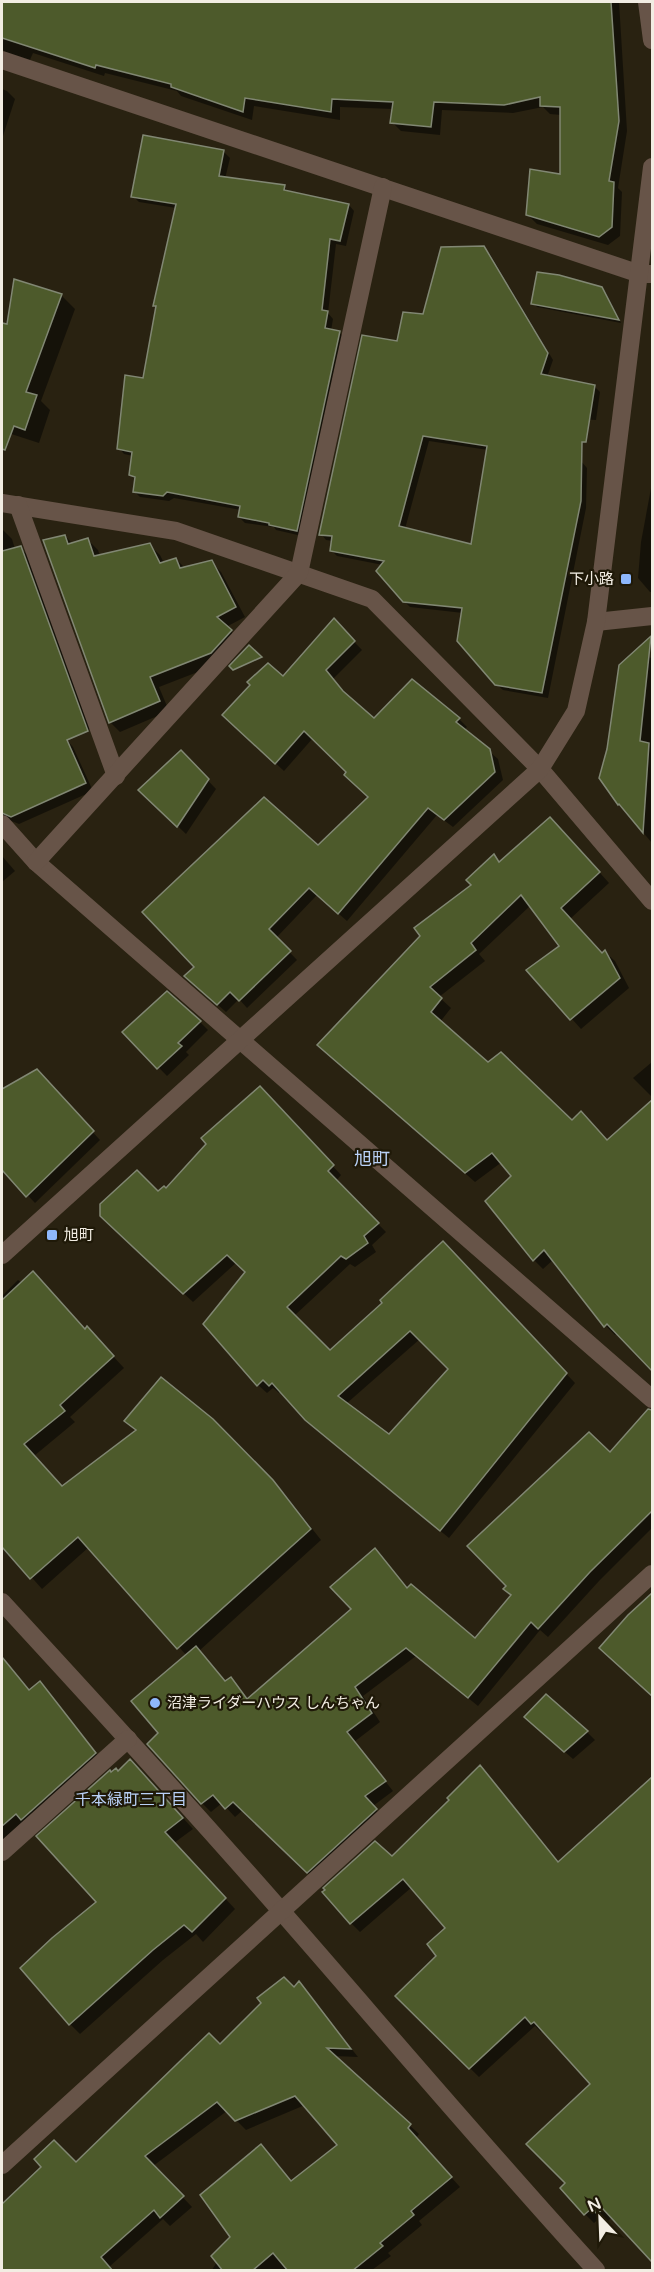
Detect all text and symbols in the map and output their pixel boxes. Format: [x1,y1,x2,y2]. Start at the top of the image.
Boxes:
place label: 下小路 [569,570,614,588]
marker: 下小路 [619,572,633,586]
district label: 旭町 [354,1148,390,1170]
place label: 旭町 [64,1226,94,1244]
marker: 旭町 [45,1228,59,1242]
place label: 沼津ライダーハウス しんちゃん [167,1694,380,1712]
marker: 沼津ライダーハウス しんちゃん [148,1696,162,1710]
district label: 千本緑町三丁目 [75,1790,187,1810]
north arrow [570,2188,630,2248]
text: N [585,2193,604,2217]

